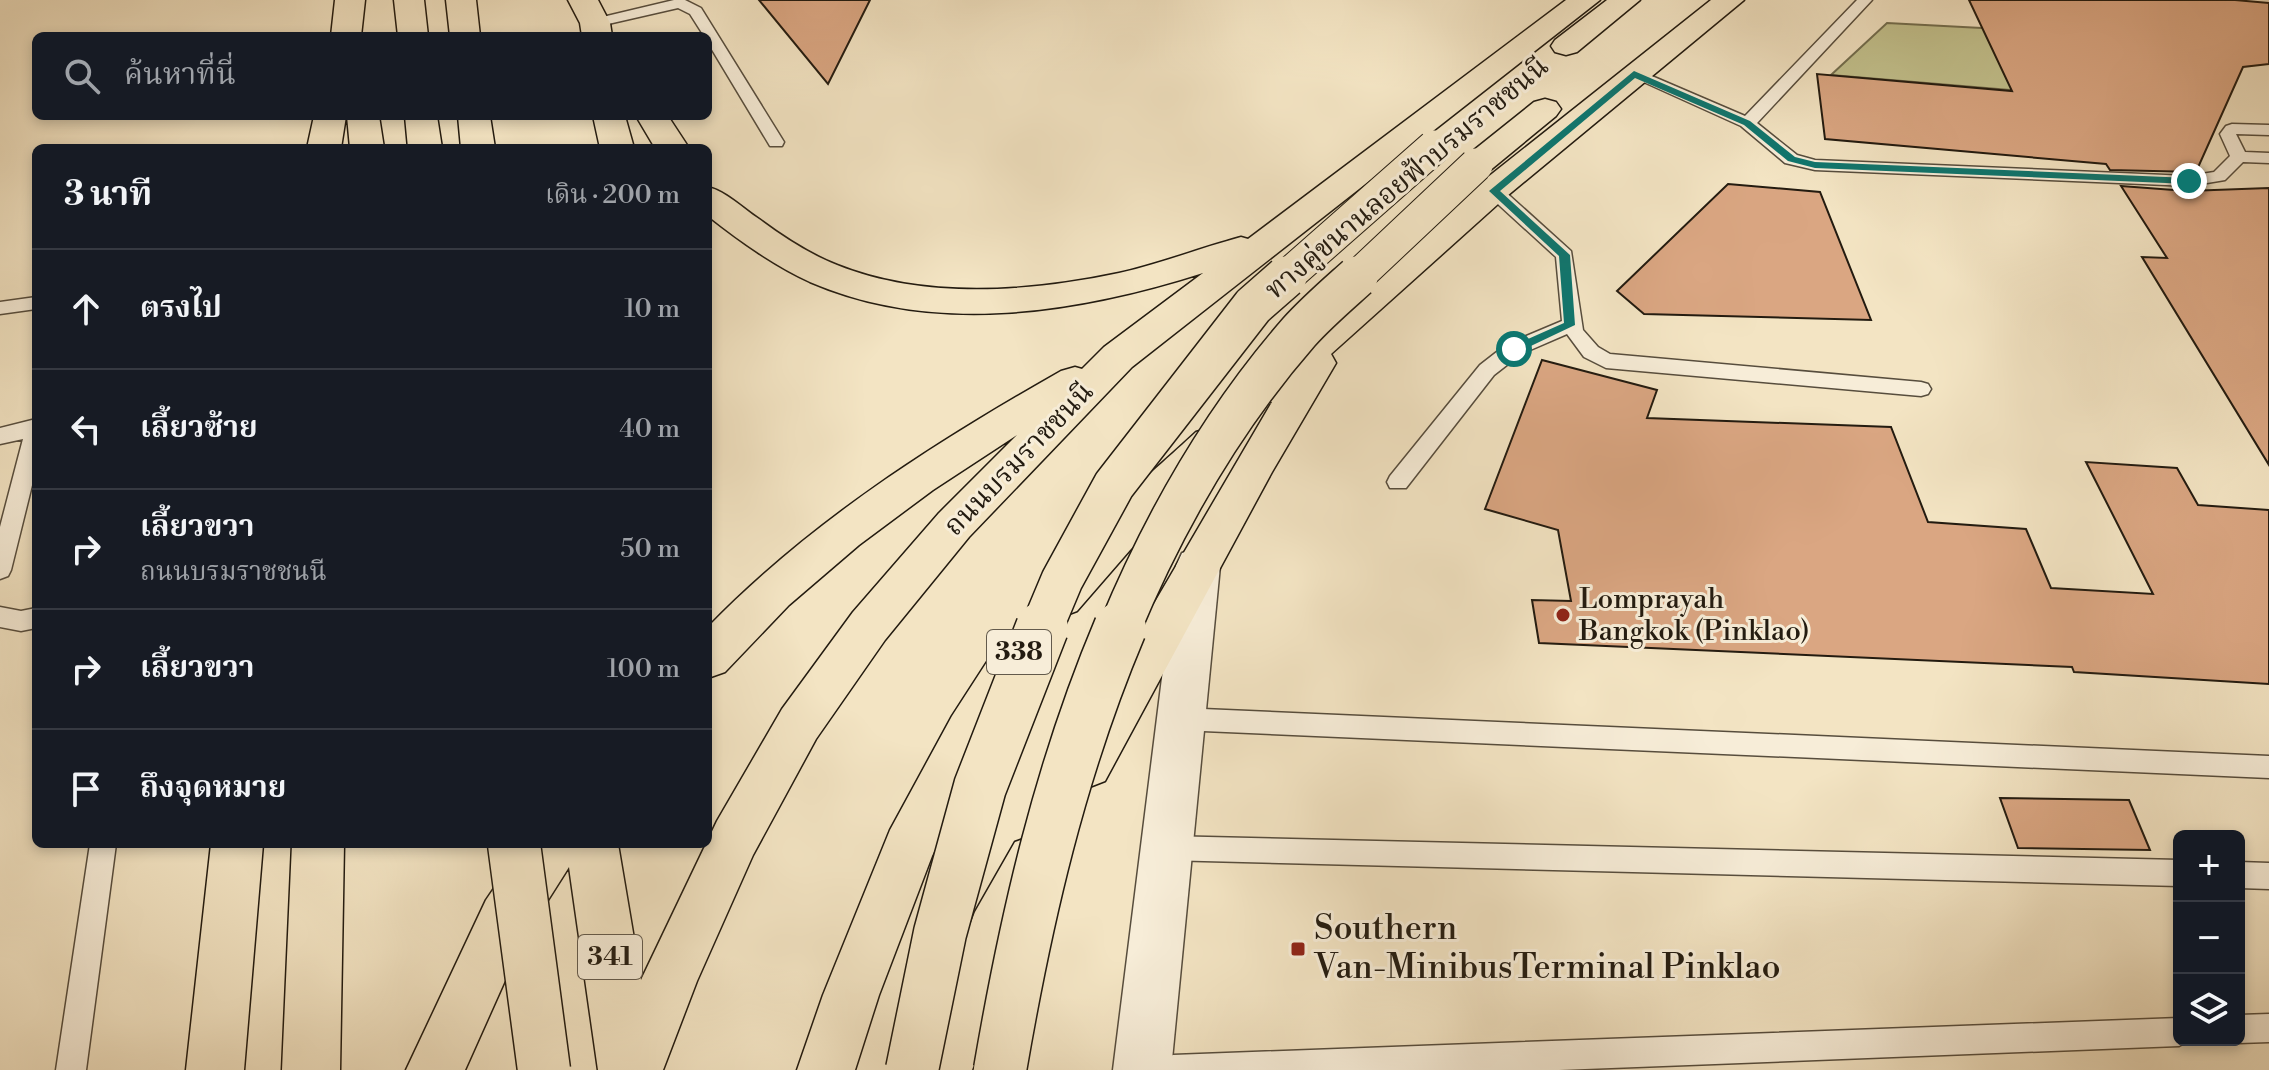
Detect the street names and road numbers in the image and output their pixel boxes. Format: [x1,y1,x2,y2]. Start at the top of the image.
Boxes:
street label: ทางคู่ขนานลอยฟ้าบรมราชชนนี [1258,49,1556,307]
street label: ถนนบรมราชชนนี [937,375,1101,543]
road number: 338 [987,630,1051,674]
road number: 341 [578,935,642,979]

